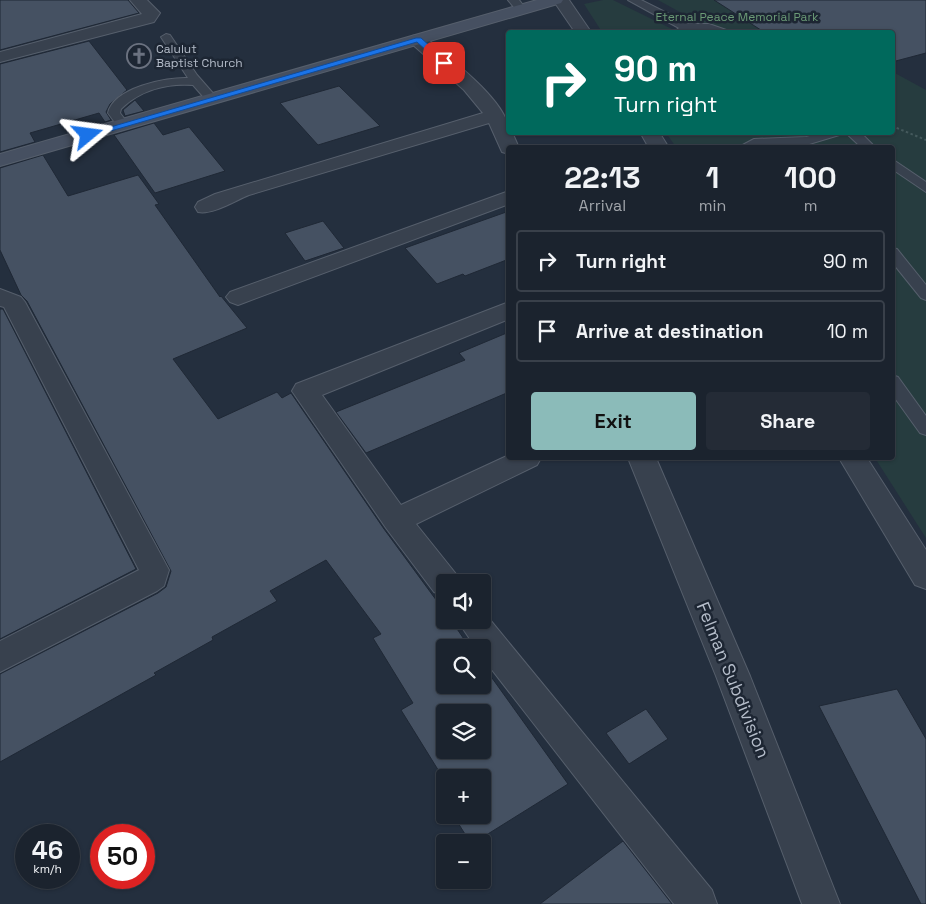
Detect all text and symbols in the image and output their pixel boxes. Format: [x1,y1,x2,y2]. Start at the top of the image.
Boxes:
park label: Eternal Peace Memorial Park [656,9,819,25]
place label: Calulut Baptist Church [156,41,243,71]
pin [423,42,465,84]
church icon: Calulut Baptist Church [126,43,152,69]
text: 90 m [614,47,697,91]
icon: arrive [430,49,458,77]
icon: right [531,50,596,115]
text: Turn right [614,90,717,118]
position arrow [61,108,113,160]
text: 22:13 [564,158,641,197]
text: 1 [706,158,719,197]
text: 100 [784,158,837,197]
text: Arrival [579,195,626,216]
text: min [699,195,726,216]
text: m [804,195,817,216]
icon: right [533,247,561,275]
text: Turn right [576,249,666,274]
text: 90 m [823,249,868,274]
icon: arrive [533,317,561,345]
text: Arrive at destination [576,319,764,344]
text: 10 m [827,319,868,344]
button: Exit [531,392,696,450]
button: Share [706,392,870,450]
map controls [436,574,491,889]
button: sound [436,574,491,629]
street label: Felman Subdivision [692,599,775,761]
button: search [436,639,491,694]
button: layers [436,704,491,759]
button: + [436,769,491,824]
speed limit sign: 50 [90,824,155,889]
text: 46 [32,834,63,866]
button: − [436,834,491,889]
text: km/h [33,861,62,877]

